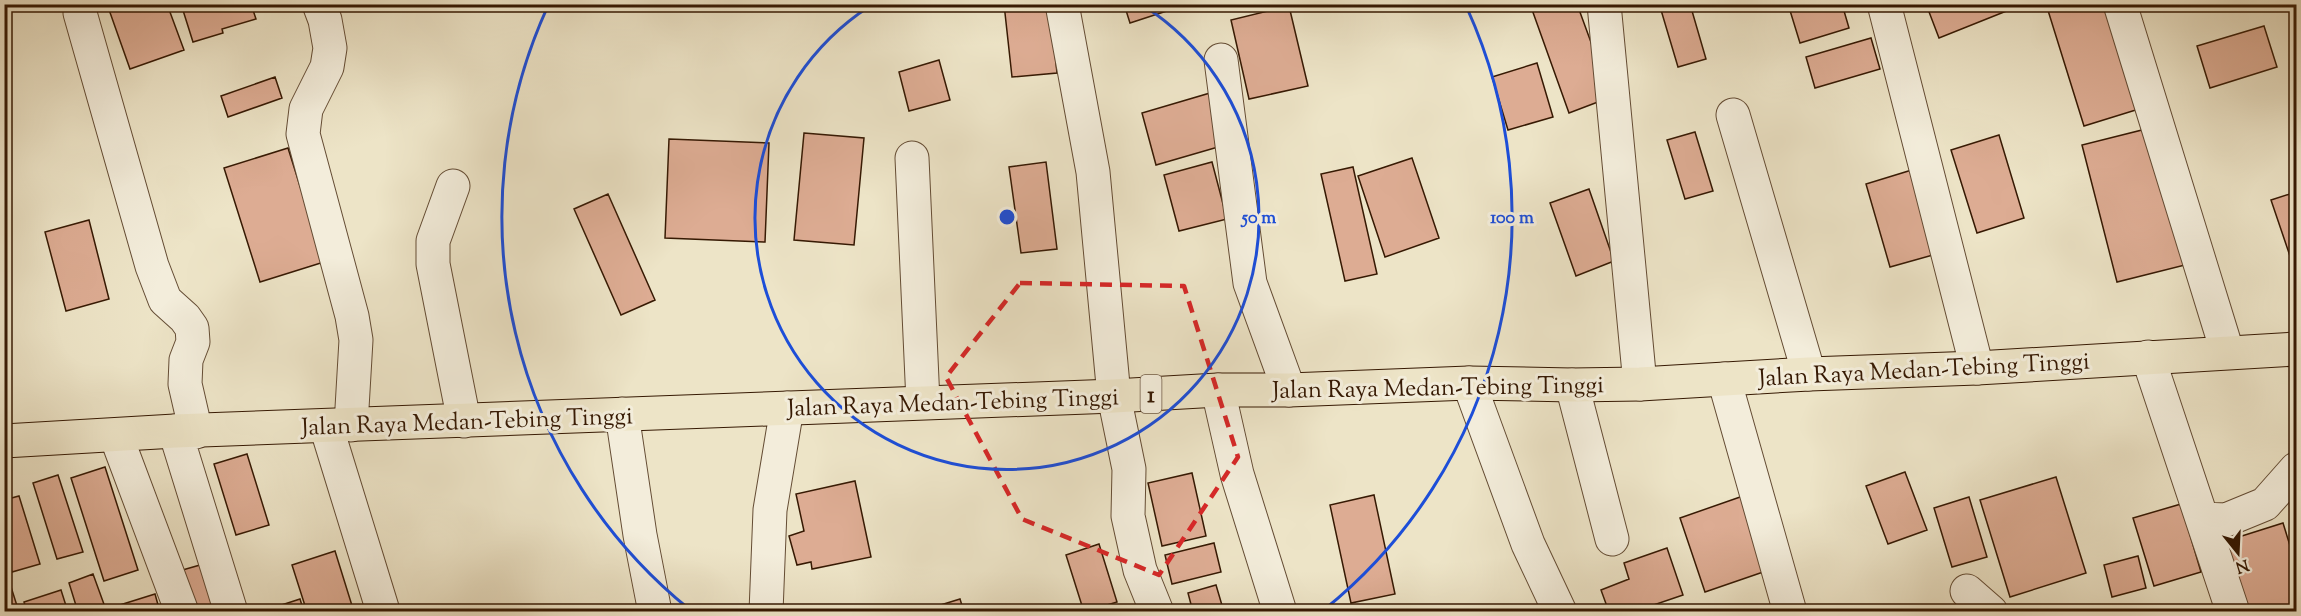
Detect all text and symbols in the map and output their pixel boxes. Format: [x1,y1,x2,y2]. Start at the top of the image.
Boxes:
text: 50 m [1240,206,1276,232]
text: 100 m [1490,206,1534,232]
centre of rings [997,207,1017,227]
street label: Jalan Raya Medan-Tebing Tinggi [1756,345,2091,397]
street label: Jalan Raya Medan-Tebing Tinggi [1270,369,1604,409]
road number: 1 [1140,375,1162,413]
street label: Jalan Raya Medan-Tebing Tinggi [785,381,1120,427]
street label: Jalan Raya Medan-Tebing Tinggi [299,400,634,446]
north arrow [2208,523,2268,583]
text: N [2232,552,2251,578]

